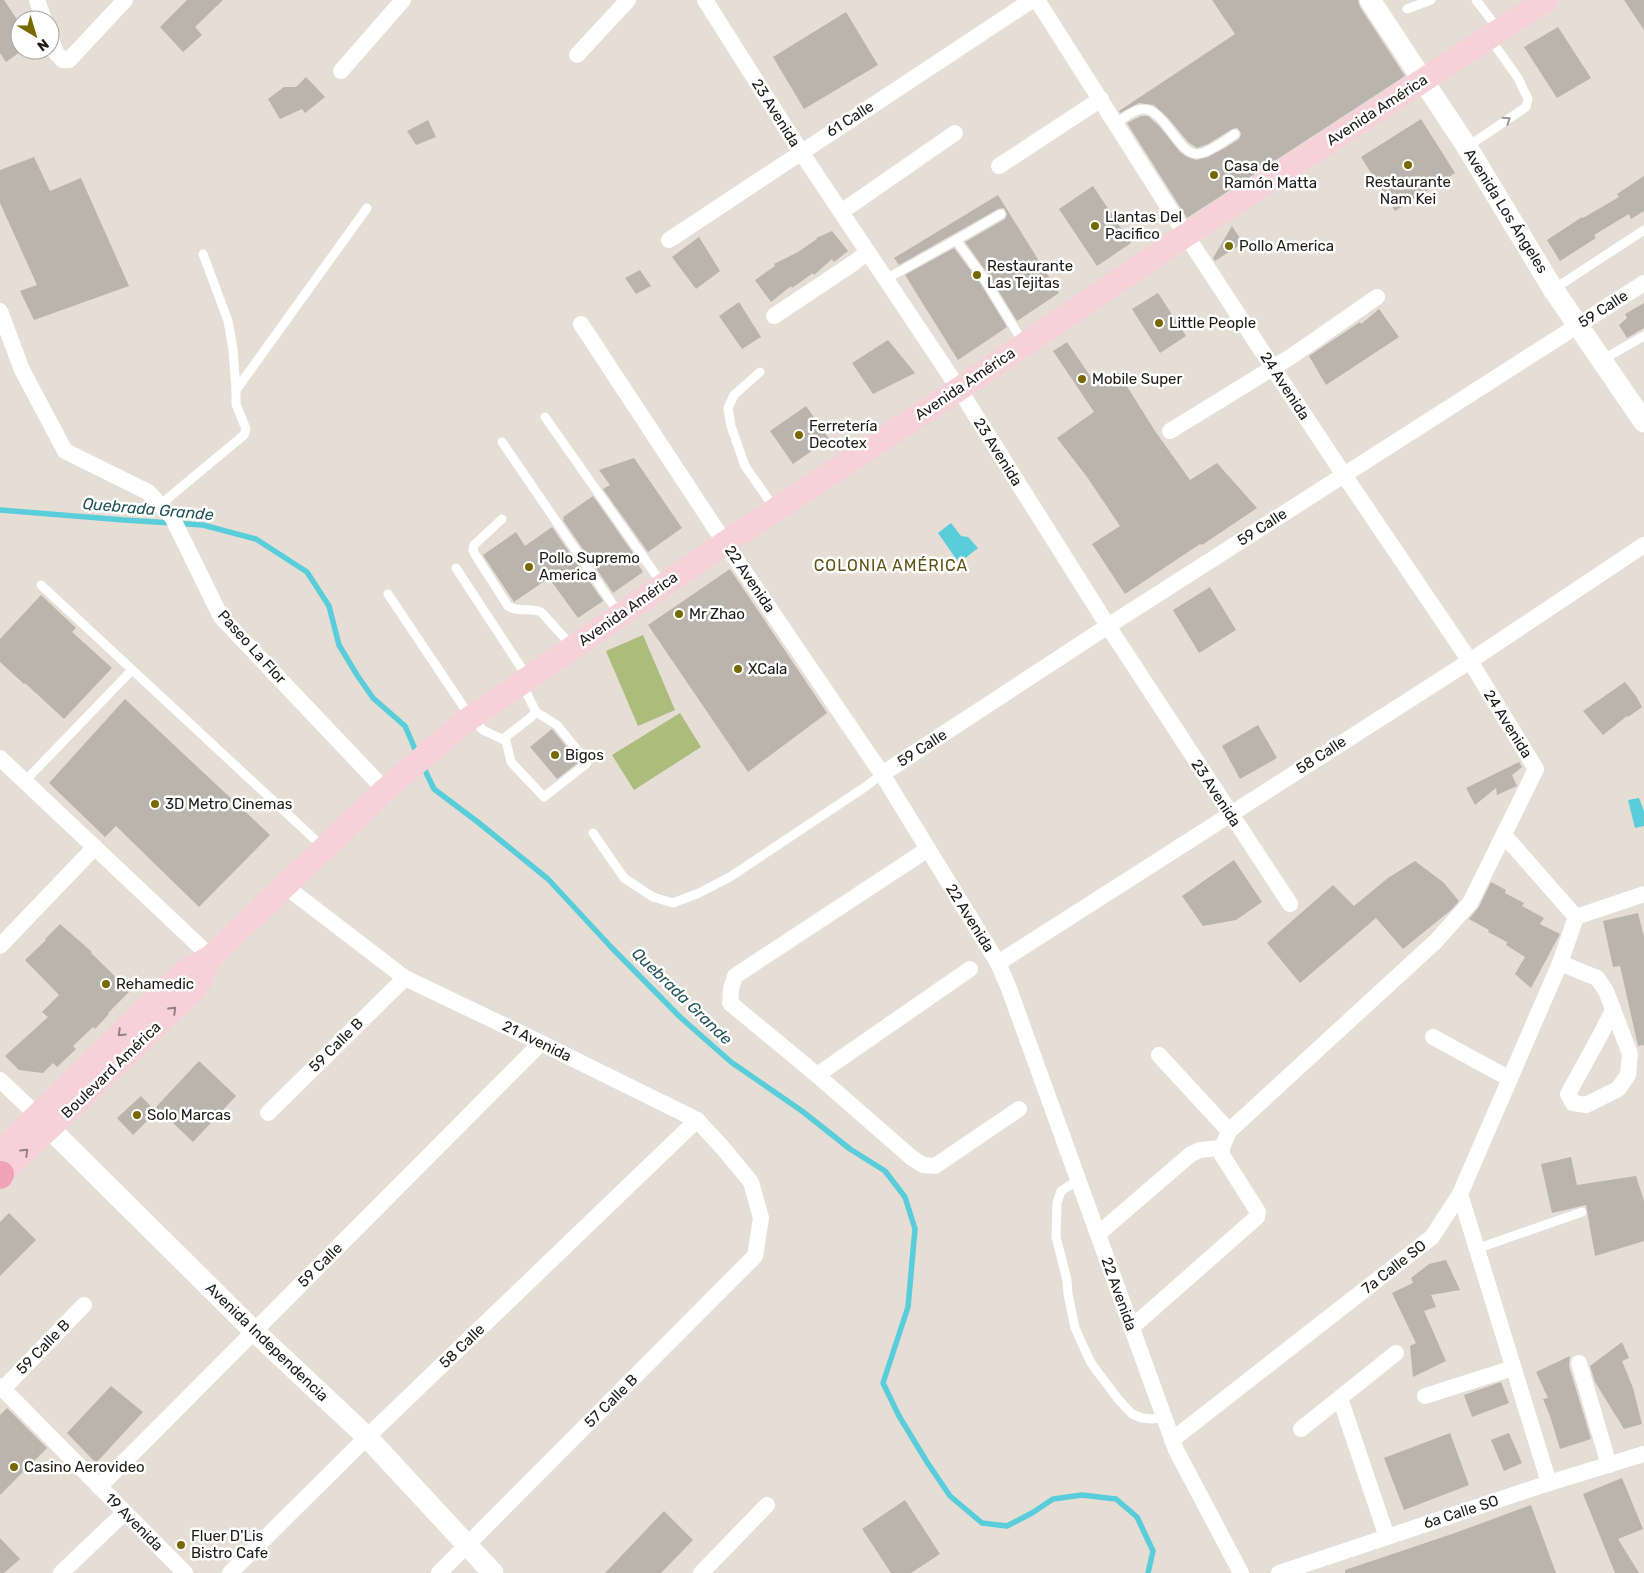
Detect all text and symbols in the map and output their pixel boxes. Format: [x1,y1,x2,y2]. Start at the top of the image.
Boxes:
north arrow [10,10,60,60]
text: N [33,35,52,55]
street label: Avenida América [1323,71,1431,149]
street label: 23 Avenida [748,76,804,150]
street label: 61 Calle [823,97,877,141]
one-way arrow [1501,117,1511,126]
street label: Avenida Los Ángeles [1460,145,1552,277]
place label: Casa de Ramón Matta [1224,157,1317,192]
marker: Restaurante Nam Kei [1402,159,1414,171]
marker: Casa de Ramón Matta [1208,169,1220,181]
place label: Restaurante Nam Kei [1365,173,1451,208]
place label: Llantas Del Pacifico [1105,208,1182,243]
marker: Llantas Del Pacifico [1089,220,1101,232]
place label: Pollo America [1239,237,1334,255]
marker: Pollo America [1223,240,1235,252]
place label: Restaurante Las Tejitas [987,257,1073,292]
marker: Restaurante Las Tejitas [971,269,983,281]
street label: 59 Calle [1575,286,1631,332]
place label: Little People [1169,314,1256,332]
marker: Little People [1153,317,1165,329]
street label: Avenida América [912,344,1018,424]
street label: 24 Avenida [1256,349,1314,423]
place label: Mobile Super [1092,370,1182,388]
marker: Mobile Super [1076,373,1088,385]
street label: 23 Avenida [970,415,1026,489]
place label: Ferretería Decotex [809,417,877,452]
marker: Ferretería Decotex [793,429,805,441]
water label: Quebrada Grande [82,494,215,524]
street label: 59 Calle [1234,504,1290,550]
street label: 22 Avenida [721,542,779,616]
place label: Pollo Supremo America [539,549,640,584]
district label: COLONIA AMÉRICA [814,556,968,575]
marker: Pollo Supremo America [523,561,535,573]
street label: Avenida América [575,568,681,650]
place label: Mr Zhao [689,605,745,623]
street label: Paseo La Flor [214,606,290,688]
marker: Mr Zhao [673,608,685,620]
place label: XCala [748,660,787,678]
marker: XCala [732,663,744,675]
street label: 24 Avenida [1480,686,1536,762]
street label: 59 Calle [894,725,950,771]
street label: 58 Calle [1293,732,1349,778]
place label: Bigos [565,746,604,764]
marker: Bigos [549,749,561,761]
street label: 23 Avenida [1187,756,1245,830]
place label: 3D Metro Cinemas [165,795,293,813]
marker: 3D Metro Cinemas [149,798,161,810]
street label: 22 Avenida [942,881,998,955]
water label: Quebrada Grande [628,943,736,1049]
place label: Rehamedic [116,975,194,993]
marker: Rehamedic [100,978,112,990]
one-way arrow [167,1007,176,1016]
street label: 59 Calle B [305,1014,367,1076]
street label: 21 Avenida [500,1017,574,1065]
street label: Boulevard América [58,1018,164,1122]
one-way arrow [118,1027,127,1036]
place label: Solo Marcas [147,1106,231,1124]
marker: Solo Marcas [131,1109,143,1121]
one-way arrow [19,1149,28,1158]
street label: 7a Calle SO [1358,1236,1430,1298]
street label: 59 Calle [294,1239,346,1291]
street label: 22 Avenida [1097,1255,1141,1333]
street label: Avenida Independencia [202,1279,332,1405]
street label: 59 Calle B [13,1316,73,1378]
street label: 58 Calle [436,1320,488,1372]
street label: 57 Calle B [581,1371,641,1431]
place label: Casino Aerovideo [24,1458,145,1476]
marker: Casino Aerovideo [8,1461,20,1473]
street label: 19 Avenida [101,1489,167,1555]
street label: 6a Calle SO [1421,1491,1501,1533]
place label: Fluer D'Lis Bistro Cafe [191,1527,268,1562]
marker: Fluer D'Lis Bistro Cafe [175,1539,187,1551]

